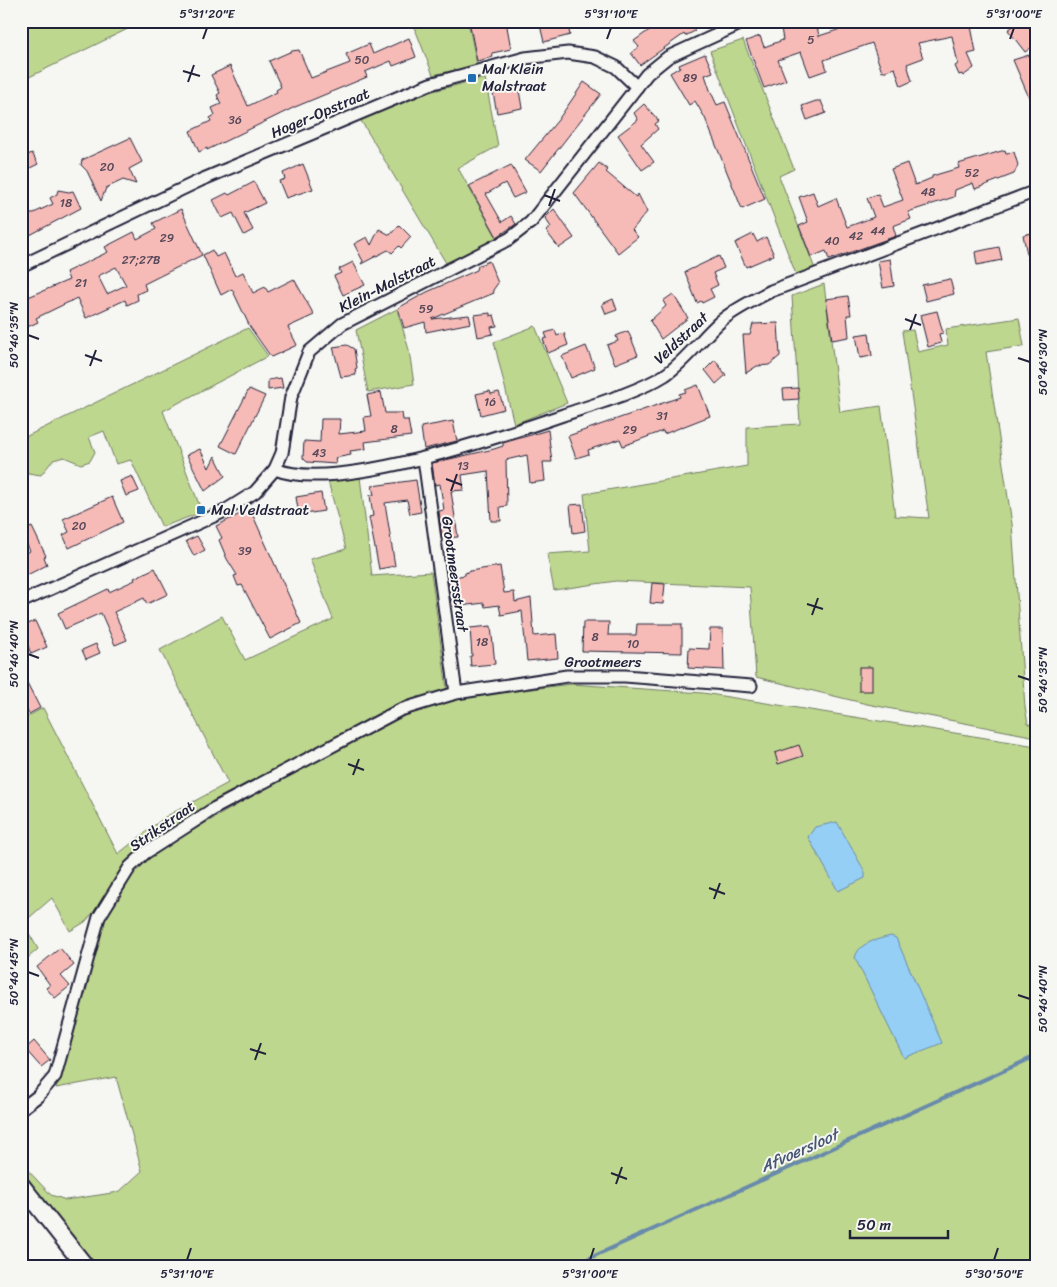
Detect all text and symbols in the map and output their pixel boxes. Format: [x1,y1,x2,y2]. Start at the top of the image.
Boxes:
text: 5°31'20"E [180,3,236,25]
text: 5°31'10"E [584,3,639,25]
text: 5°31'00"E [986,3,1043,25]
house number: 5 [807,29,815,51]
house number: 50 [355,49,370,71]
place label: Mal Klein Malstraat [482,56,547,99]
house number: 89 [683,67,697,89]
marker: Mal Klein Malstraat [466,72,478,84]
street label: Hoger-Opstraat [266,80,374,146]
house number: 36 [228,109,242,131]
house number: 20 [100,156,115,178]
house number: 52 [965,162,979,184]
house number: 48 [921,181,935,203]
house number: 18 [60,192,72,214]
house number: 44 [870,220,886,242]
house number: 42 [849,225,863,247]
house number: 29 [160,227,174,249]
house number: 40 [824,230,840,252]
street label: Klein-Malstraat [334,248,441,320]
house number: 27;27B [122,249,161,271]
house number: 21 [75,272,87,294]
house number: 59 [419,298,433,320]
text: 50°46'35"N [3,301,25,368]
street label: Veldstraat [647,305,715,371]
text: 50°46'30"N [1032,328,1054,395]
house number: 16 [484,391,496,413]
house number: 31 [656,405,668,427]
house number: 8 [390,418,398,440]
house number: 29 [623,419,637,441]
house number: 43 [312,442,326,464]
house number: 13 [457,455,469,477]
place label: Mal Veldstraat [211,497,309,523]
marker: Mal Veldstraat [195,504,207,516]
street label: Grootmeersstraat [434,514,476,635]
house number: 20 [72,515,87,537]
house number: 39 [238,540,252,562]
text: 50°46'40"N [3,620,25,688]
house number: 8 [591,626,599,648]
house number: 18 [476,631,488,653]
house number: 10 [627,633,640,655]
text: 50°46'35"N [1032,646,1054,713]
street label: Grootmeers [565,649,641,675]
street label: Strikstraat [124,793,201,858]
text: 50°46'45"N [3,938,25,1005]
text: 50°46'40"N [1032,965,1054,1033]
water label: Afvoersloot [755,1119,845,1181]
scale bar [850,1207,947,1239]
text: 50 m [857,1212,892,1238]
text: 5°31'10"E [160,1263,215,1285]
text: 5°31'00"E [562,1263,619,1285]
text: 5°30'50"E [965,1263,1024,1285]

